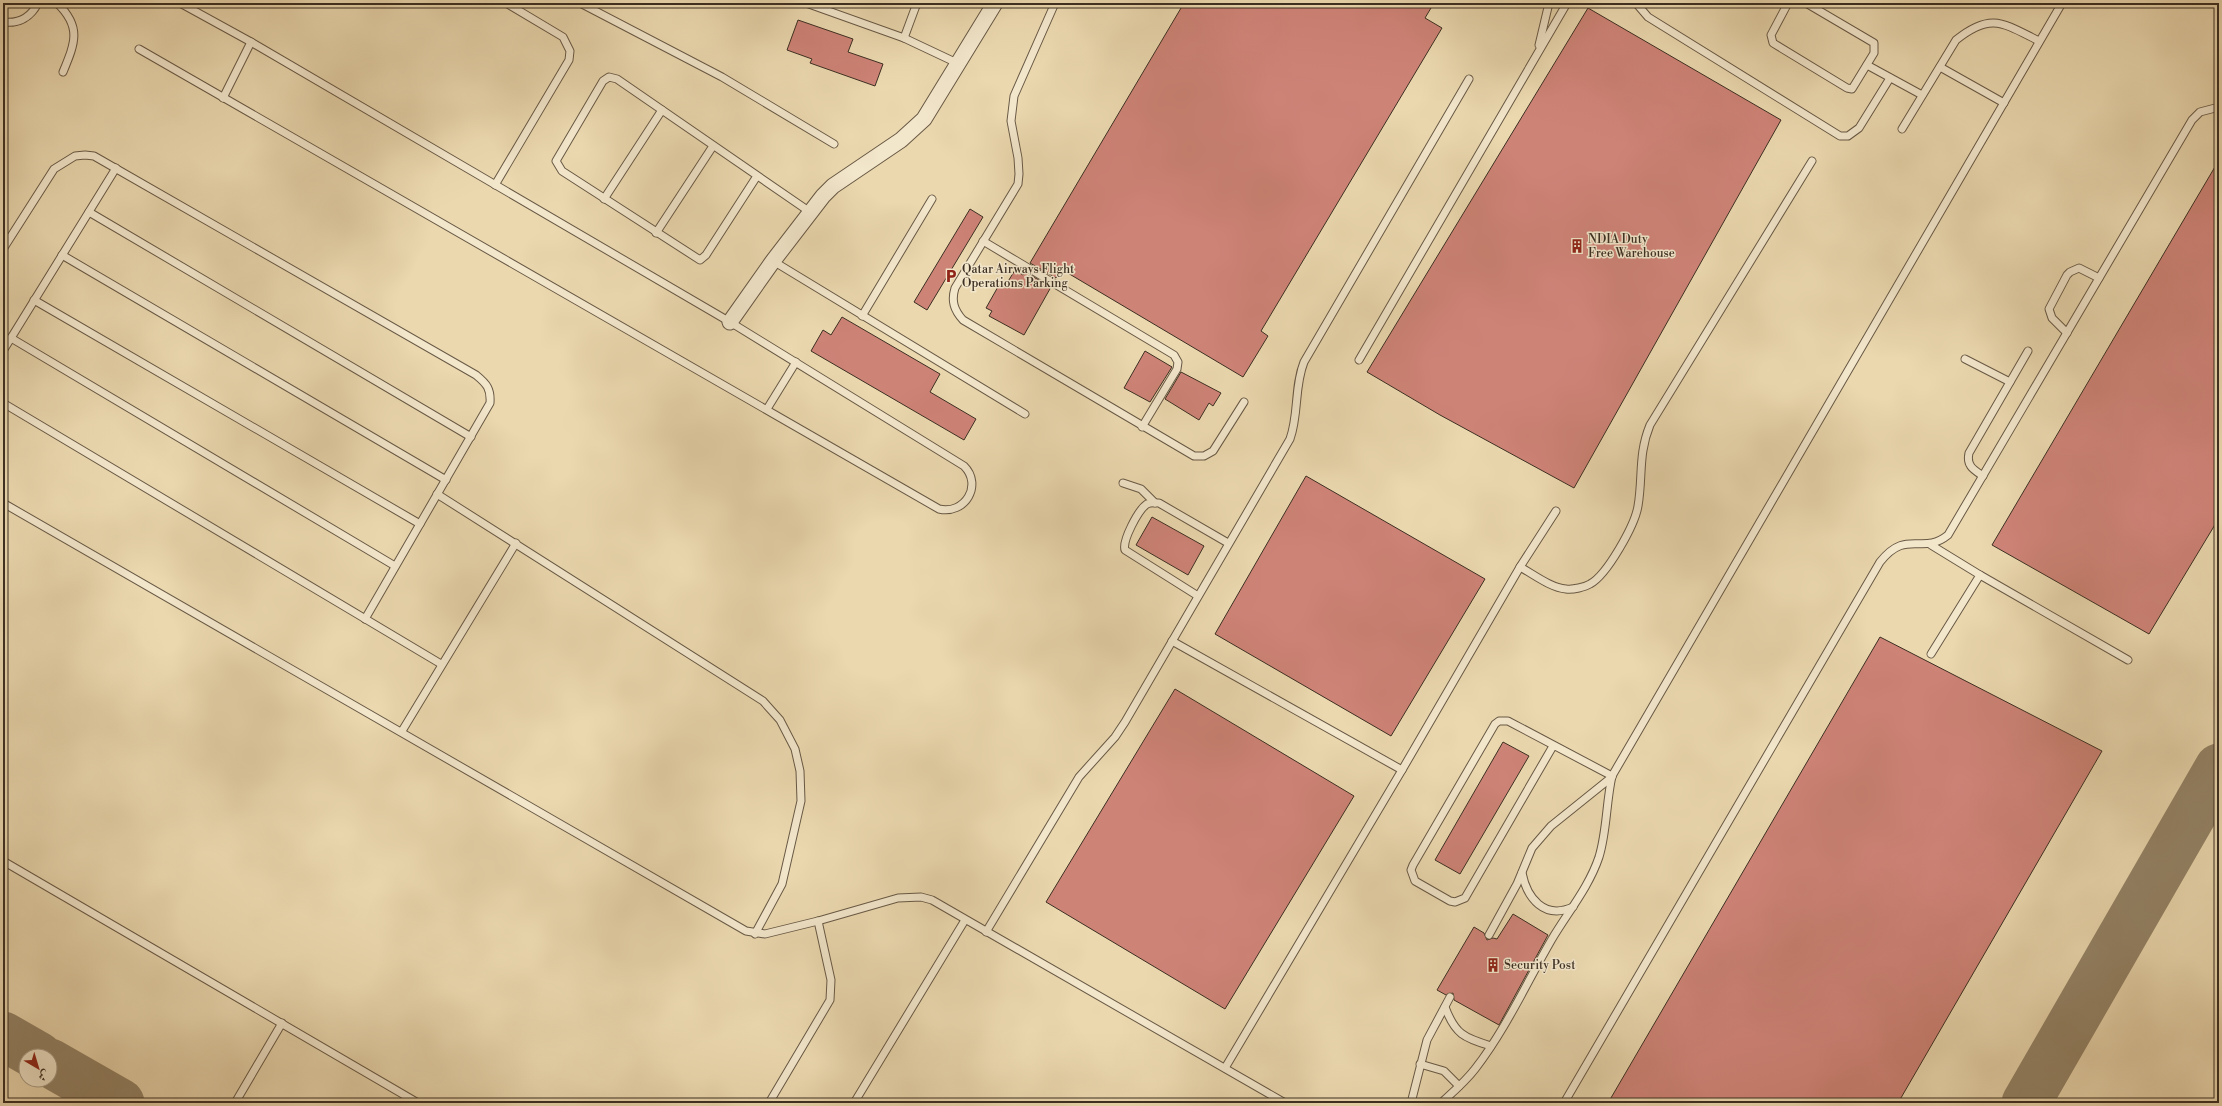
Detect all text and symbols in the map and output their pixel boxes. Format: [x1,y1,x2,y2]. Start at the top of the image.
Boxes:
place label: NDIA Duty Free Warehouse [1588,232,1675,261]
building icon: NDIA Duty Free Warehouse [1569,238,1585,254]
place label: Qatar Airways Flight Operations Parking [962,262,1075,291]
parking icon: Qatar Airways Flight Operations Parking [943,268,959,284]
building icon: Security Post [1485,957,1501,973]
place label: Security Post [1504,958,1576,973]
north arrow [18,1048,58,1088]
text: ش [35,1066,52,1084]

